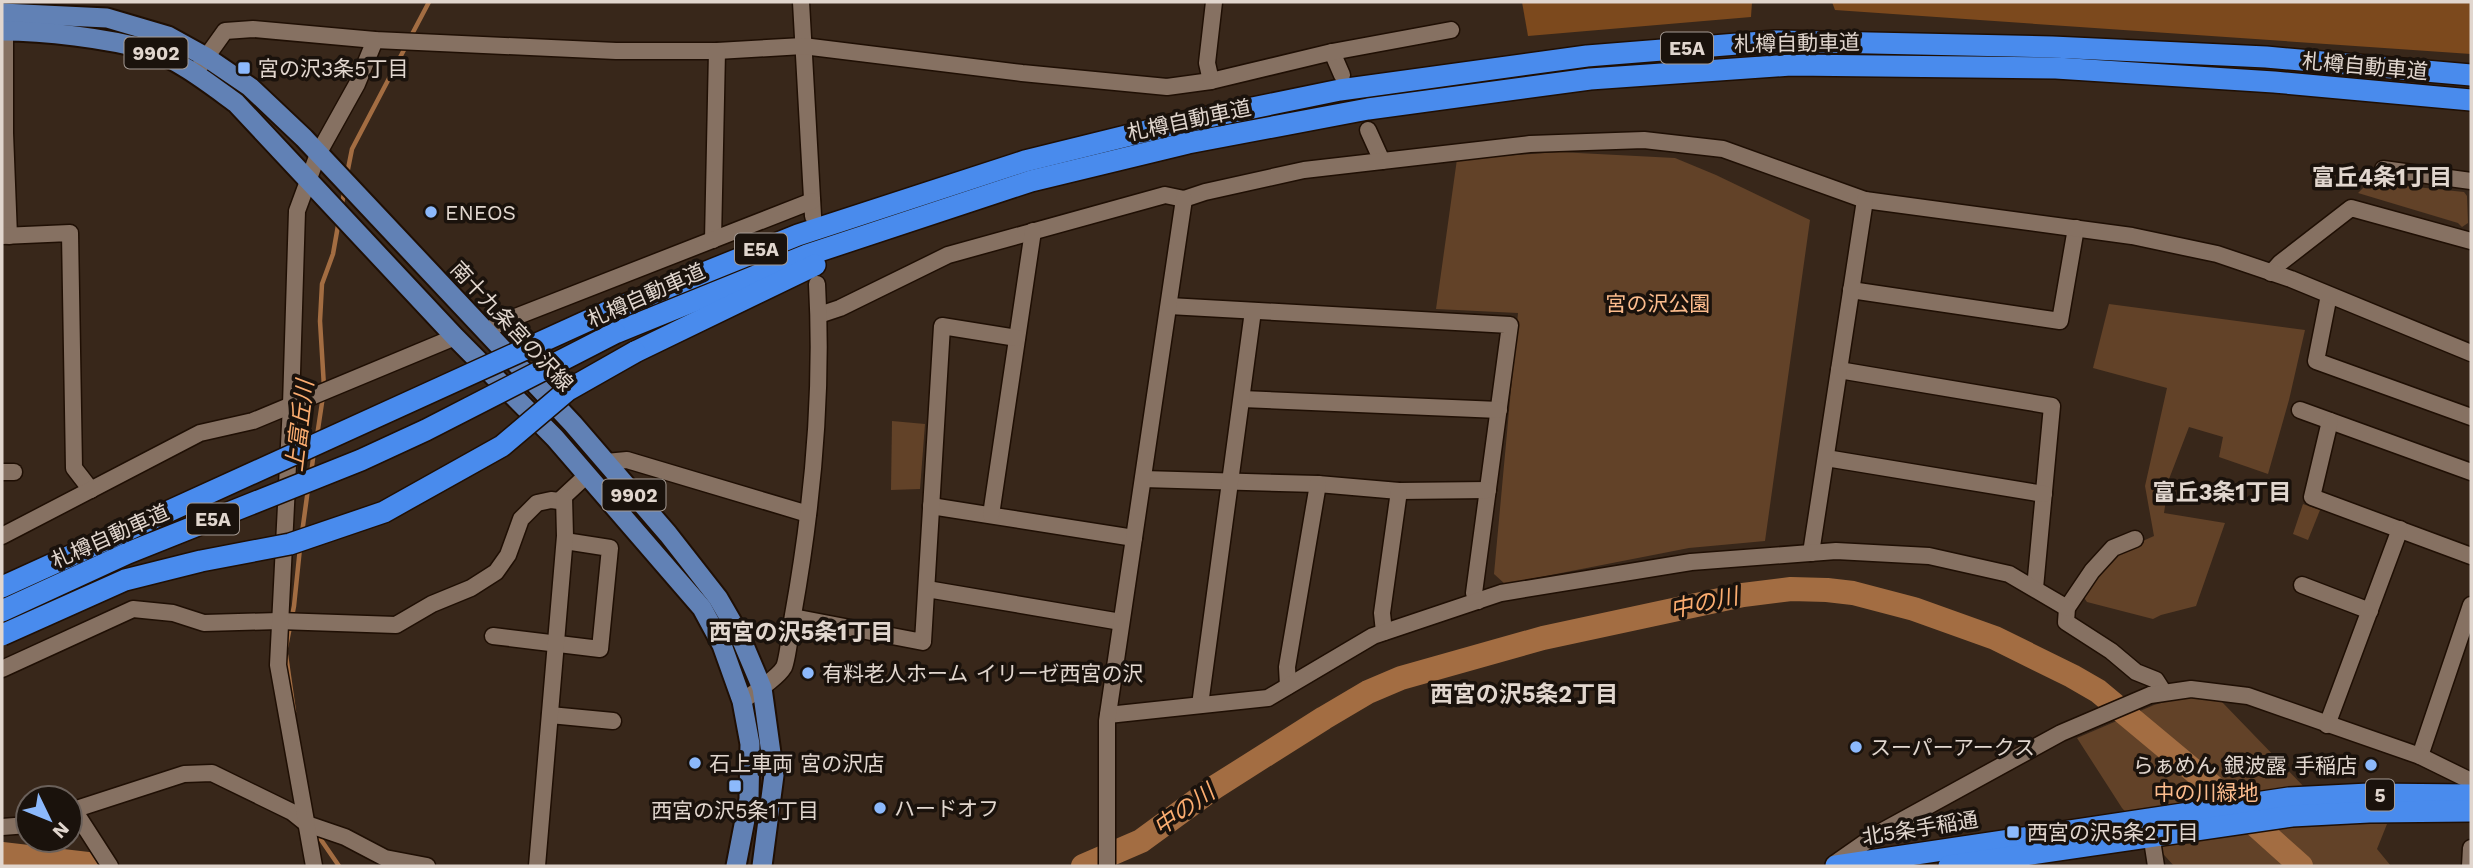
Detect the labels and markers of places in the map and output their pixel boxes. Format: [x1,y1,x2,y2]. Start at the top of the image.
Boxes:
place label: 宮の沢3条5丁目 [258,56,408,81]
marker: 宮の沢3条5丁目 [236,60,252,76]
place label: ENEOS [445,200,516,225]
marker: ENEOS [423,204,439,220]
place label: 有料老人ホーム イリーゼ西宮の沢 [822,661,1144,686]
marker: 有料老人ホーム イリーゼ西宮の沢 [800,665,816,681]
place label: スーパーアークス [1870,735,2035,760]
marker: スーパーアークス [1848,739,1864,755]
place label: 石上車両 宮の沢店 [709,751,884,776]
place label: らぁめん 銀波露 手稲店 [2133,753,2357,778]
marker: 石上車両 宮の沢店 [687,755,703,771]
marker: らぁめん 銀波露 手稲店 [2363,757,2379,773]
marker: 西宮の沢5条1丁目 [727,778,743,794]
place label: ハードオフ [894,796,999,821]
place label: 西宮の沢5条1丁目 [651,798,819,823]
marker: ハードオフ [872,800,888,816]
place label: 西宮の沢5条2丁目 [2027,820,2198,845]
marker: 西宮の沢5条2丁目 [2005,824,2021,840]

